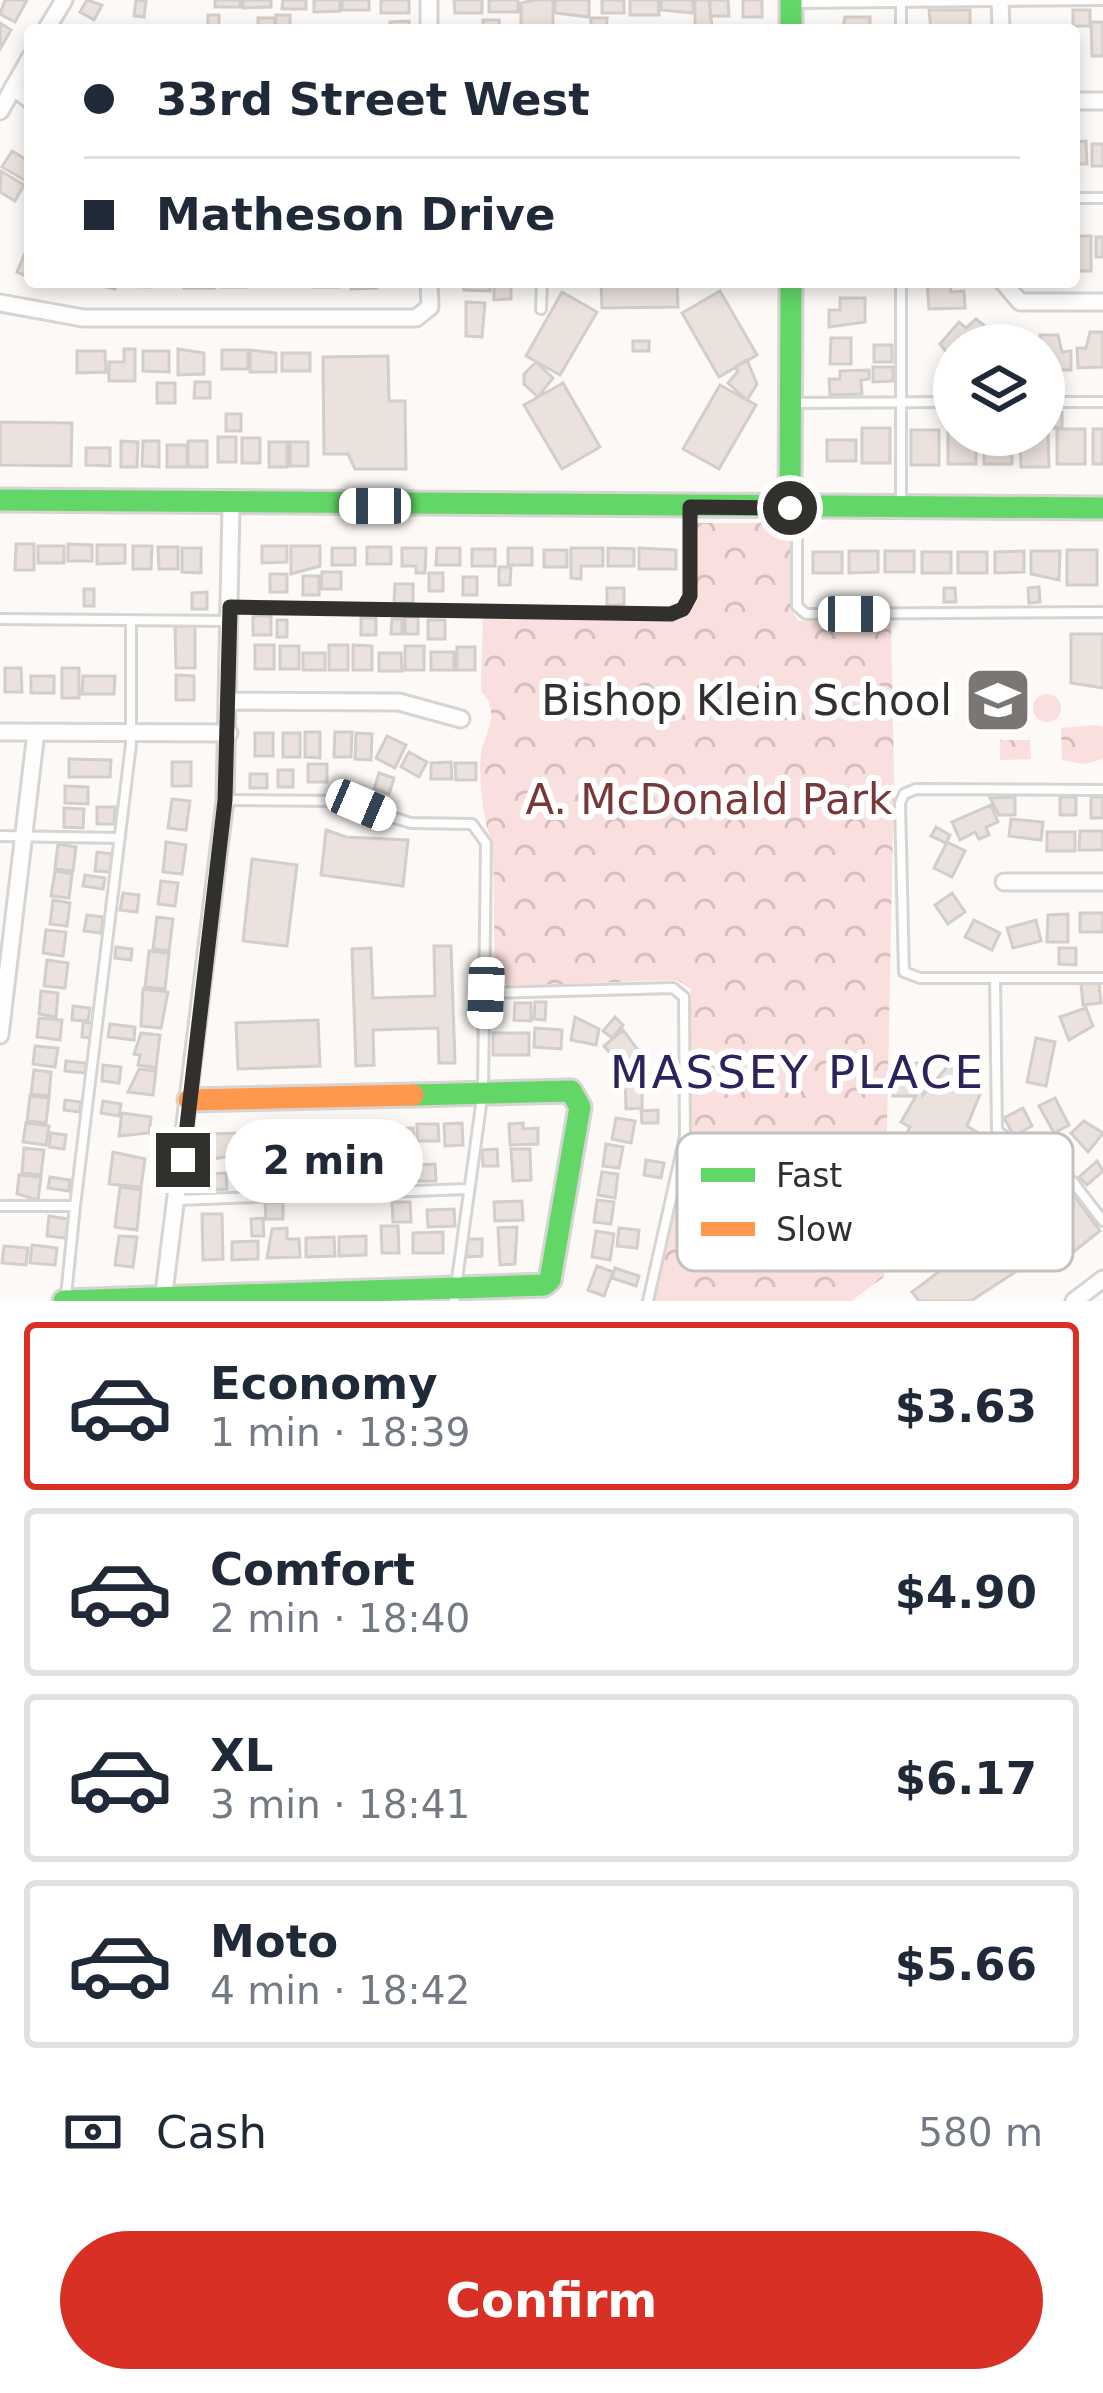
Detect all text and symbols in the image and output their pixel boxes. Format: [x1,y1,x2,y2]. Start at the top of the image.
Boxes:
text: 33rd Street West [156,73,590,126]
text: Matheson Drive [156,188,555,241]
map controls [933,324,1065,456]
button: layers [933,324,1065,456]
route start [763,481,817,535]
car [339,488,411,524]
car [818,596,890,632]
school or university icon: Bishop Klein School [963,665,1033,735]
place label: Bishop Klein School [541,676,952,725]
car [321,774,401,836]
park label: A. McDonald Park [526,775,893,824]
car [467,956,505,1030]
district label: MASSEY PLACE [610,1046,986,1099]
callout: 2 min [225,1118,423,1202]
route end [156,1133,210,1187]
legend [677,1133,1073,1271]
text: 2 min [263,1138,385,1183]
text: Fast [776,1156,842,1195]
text: Slow [776,1210,853,1249]
icon: car [66,1352,174,1460]
text: Economy [210,1357,438,1410]
text: $3.63 [895,1380,1037,1433]
text: 1 min · 18:39 [210,1410,470,1455]
icon: car [66,1538,174,1646]
text: Comfort [210,1543,415,1596]
text: $4.90 [895,1566,1037,1619]
text: 2 min · 18:40 [210,1596,470,1641]
icon: car [66,1724,174,1832]
text: XL [210,1729,273,1782]
text: $6.17 [895,1752,1037,1805]
text: 3 min · 18:41 [210,1782,470,1827]
icon: car [66,1910,174,2018]
text: Moto [210,1915,338,1968]
text: $5.66 [895,1938,1037,1991]
text: 4 min · 18:42 [210,1968,470,2013]
icon: cash [60,2099,126,2165]
text: Cash [156,2106,267,2159]
text: 580 m [918,2110,1043,2155]
button: Confirm [60,2231,1043,2369]

